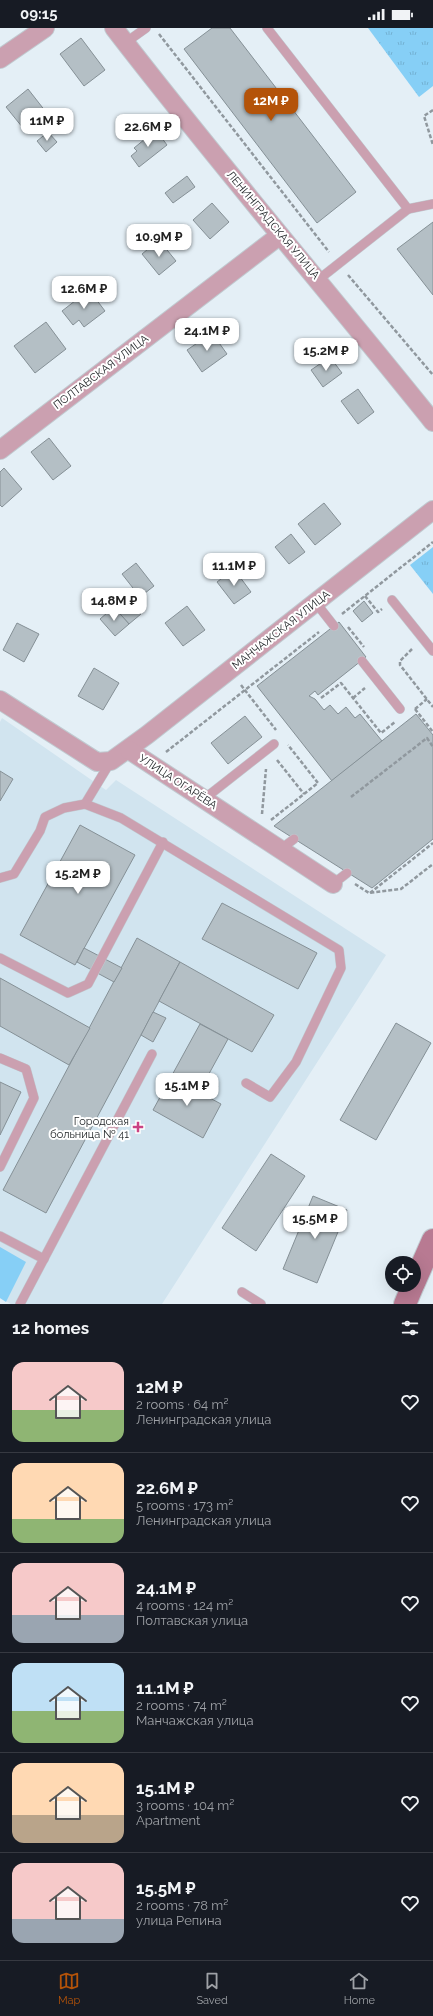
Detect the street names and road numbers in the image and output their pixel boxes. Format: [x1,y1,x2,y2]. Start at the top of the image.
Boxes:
street label: ЛЕНИНГРАДСКАЯ УЛИЦА [224,168,322,282]
street label: ПОЛТАВСКАЯ УЛИЦА [51,332,151,412]
street label: МАНЧАЖСКАЯ УЛИЦА [230,587,333,672]
street label: УЛИЦА ОГАРЁВА [136,752,220,812]

